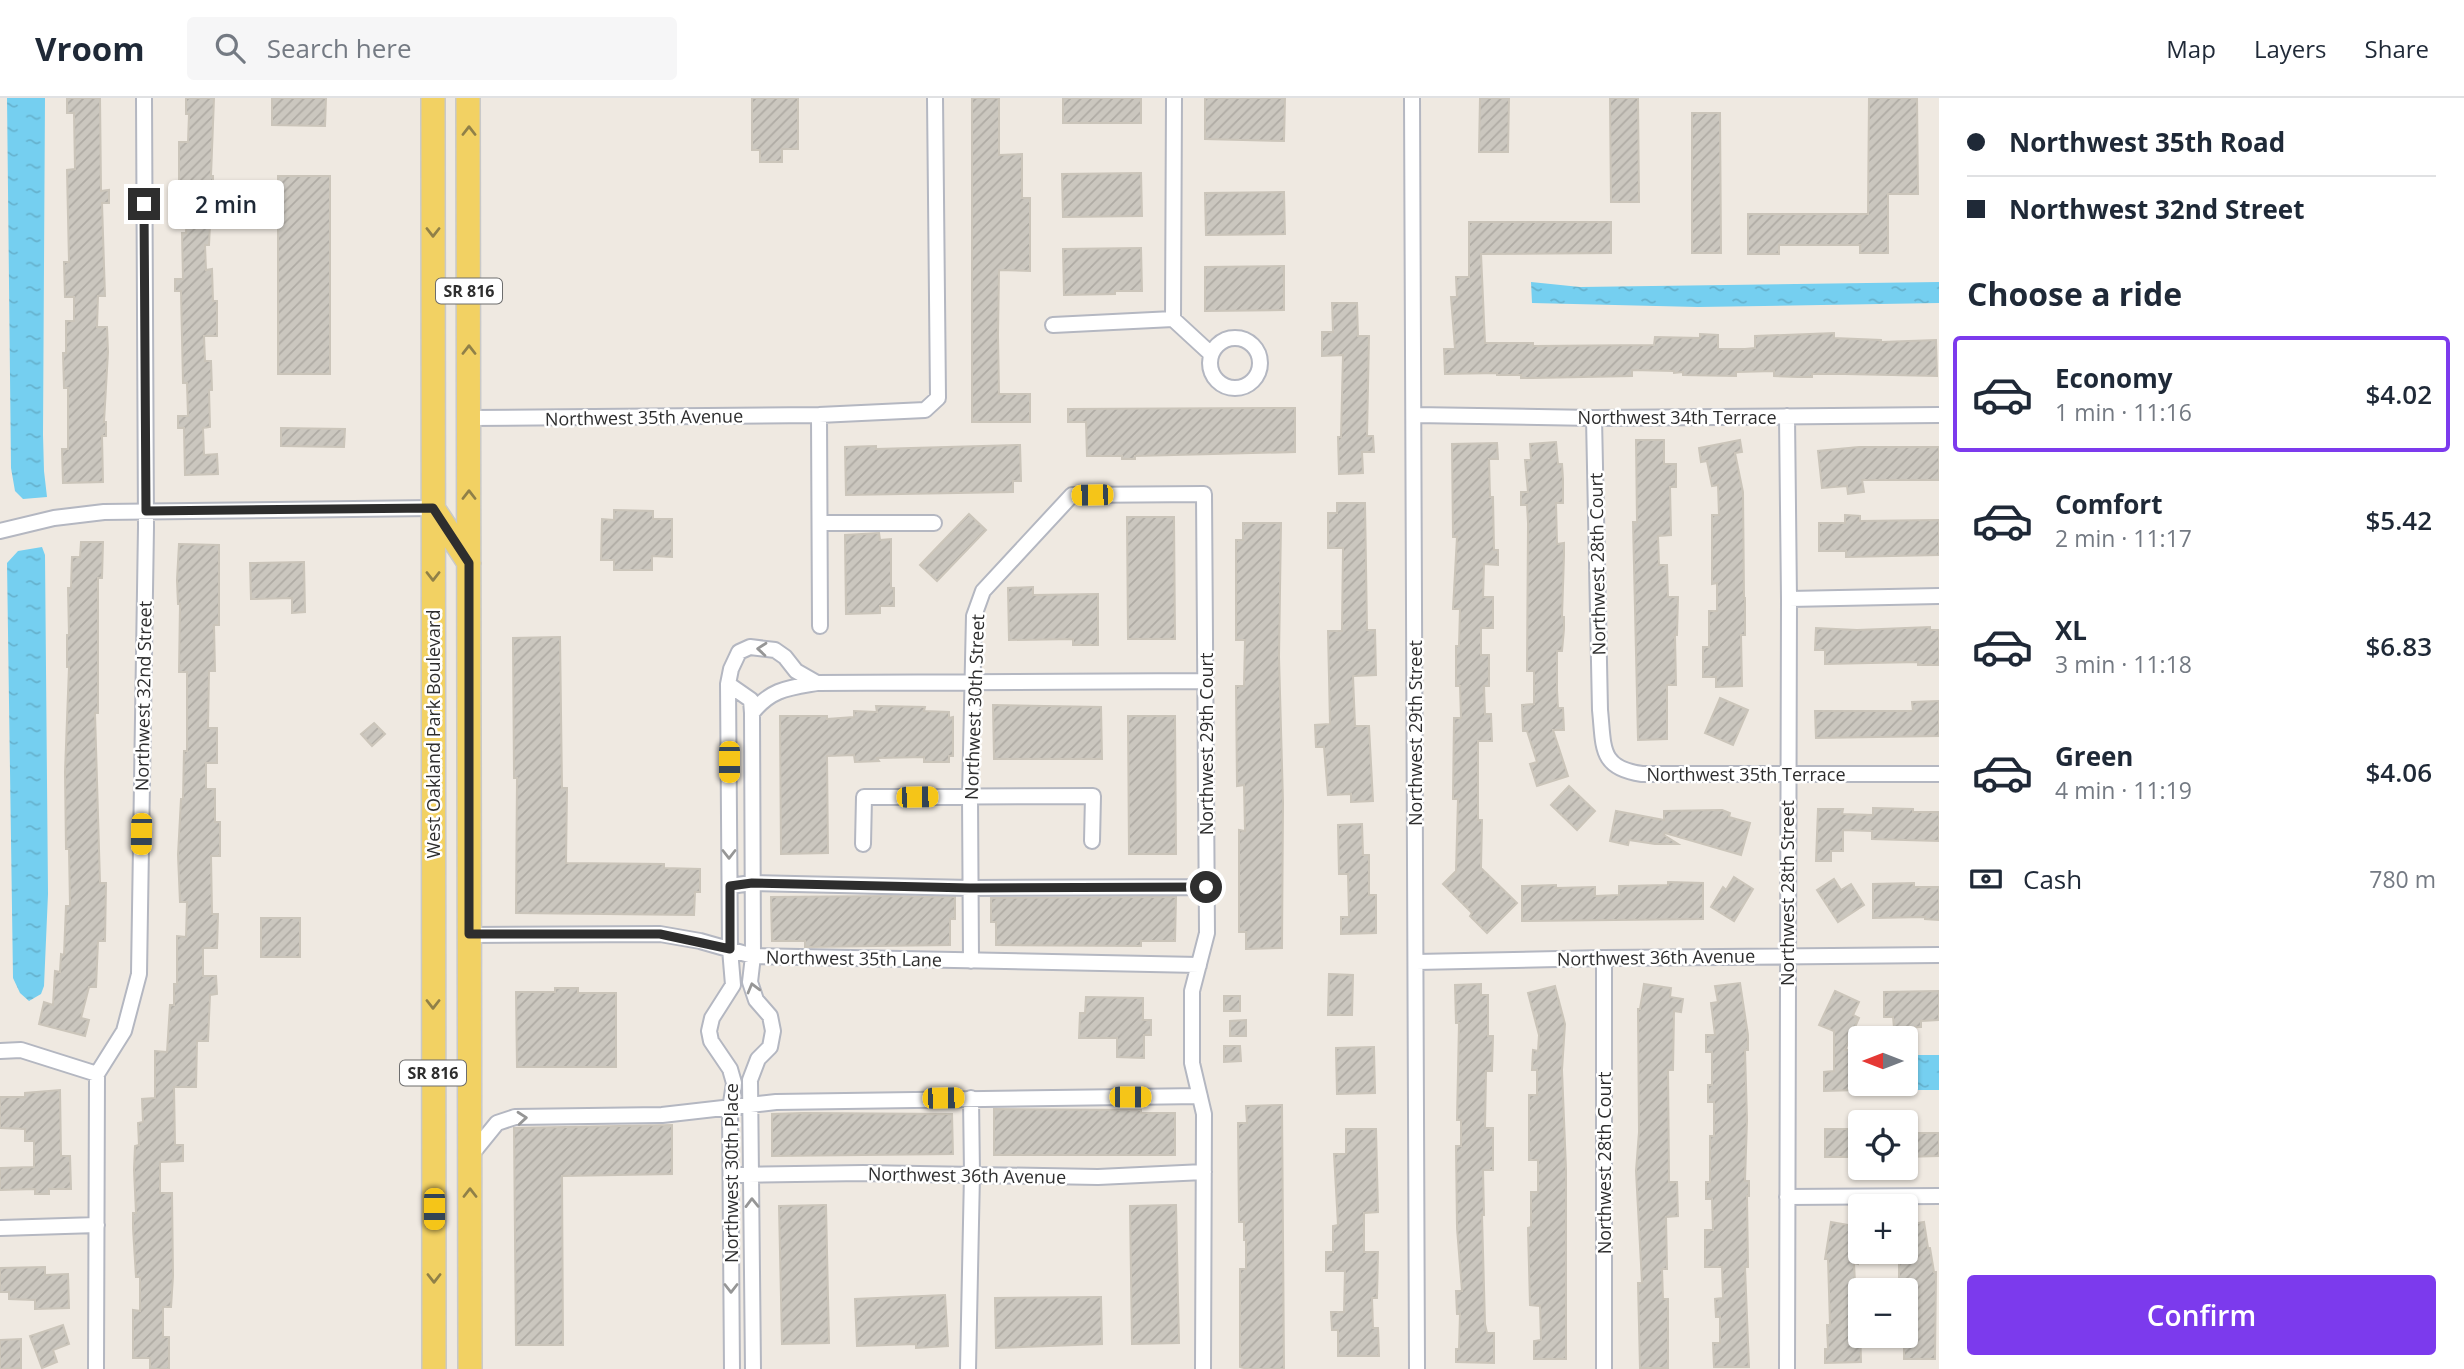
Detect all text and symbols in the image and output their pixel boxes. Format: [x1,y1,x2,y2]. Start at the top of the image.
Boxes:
search box [187,17,677,80]
text: Vroom [35,26,145,71]
icon: search [211,29,249,67]
text: Search here [267,30,412,66]
text: Map [2166,32,2216,65]
text: Layers [2254,32,2327,65]
text: Share [2365,32,2429,65]
text: Northwest 35th Road [2009,124,2285,160]
one-way arrow [461,125,477,136]
callout: 2 min [168,180,284,228]
route end [128,188,160,220]
text: 2 min [195,188,257,220]
text: Northwest 32nd Street [2009,191,2304,227]
one-way arrow [425,228,441,238]
text: Choose a ride [1967,272,2182,315]
road number: SR 816 [436,279,502,304]
one-way arrow [461,344,477,354]
text: Economy [2055,360,2173,396]
icon: car [1971,363,2034,426]
text: $4.02 [2365,376,2432,412]
text: 1 min · 11:16 [2055,396,2192,428]
street label: Northwest 35th Avenue [545,403,743,431]
street label: Northwest 34th Terrace [1577,405,1777,429]
street label: Northwest 28th Court [1583,472,1611,656]
car [1071,484,1114,506]
text: Comfort [2055,486,2162,522]
one-way arrow [461,489,477,500]
icon: car [1971,489,2034,552]
text: $5.42 [2365,502,2432,538]
text: 2 min · 11:17 [2055,522,2192,554]
one-way arrow [425,572,441,582]
street label: Northwest 32nd Street [129,601,157,791]
street label: West Oakland Park Boulevard [421,610,445,858]
text: XL [2055,612,2087,648]
street label: Northwest 30th Street [959,614,989,800]
icon: car [1971,615,2034,678]
text: $6.83 [2365,628,2432,664]
street label: Northwest 29th Street [1403,640,1427,826]
one-way arrow [756,642,767,657]
text: 3 min · 11:18 [2055,648,2192,680]
street label: Northwest 29th Court [1194,653,1218,835]
text: Green [2055,738,2133,774]
car [719,741,740,783]
icon: car [1971,741,2034,804]
text: $4.06 [2365,754,2432,790]
street label: Northwest 35th Terrace [1646,762,1846,786]
text: 4 min · 11:19 [2055,774,2192,806]
car [896,786,939,808]
street label: Northwest 28th Street [1775,800,1799,986]
car [131,813,152,855]
one-way arrow [722,849,737,860]
icon: cash [1967,860,2005,898]
text: Cash [2023,861,2082,897]
text: 780 m [2369,863,2436,895]
route start [1190,871,1222,903]
street label: Northwest 36th Avenue [1557,943,1755,971]
street label: Northwest 35th Lane [766,944,942,972]
one-way arrow [747,983,761,995]
one-way arrow [425,1000,441,1010]
north arrow [1848,1026,1918,1096]
map controls [1848,1026,1918,1348]
road number: SR 816 [400,1060,466,1085]
street label: Northwest 28th Court [1592,1072,1616,1254]
street label: Northwest 30th Place [719,1083,743,1263]
car [922,1087,965,1109]
car [1110,1087,1152,1108]
one-way arrow [516,1110,528,1125]
button: locate [1848,1110,1918,1180]
street label: Northwest 36th Avenue [868,1161,1066,1189]
one-way arrow [462,1187,478,1197]
car [424,1188,445,1230]
button: + [1848,1194,1918,1264]
one-way arrow [744,1197,759,1208]
one-way arrow [426,1273,442,1283]
button: Confirm [1967,1275,2436,1355]
button: − [1848,1278,1918,1348]
one-way arrow [723,1284,739,1294]

